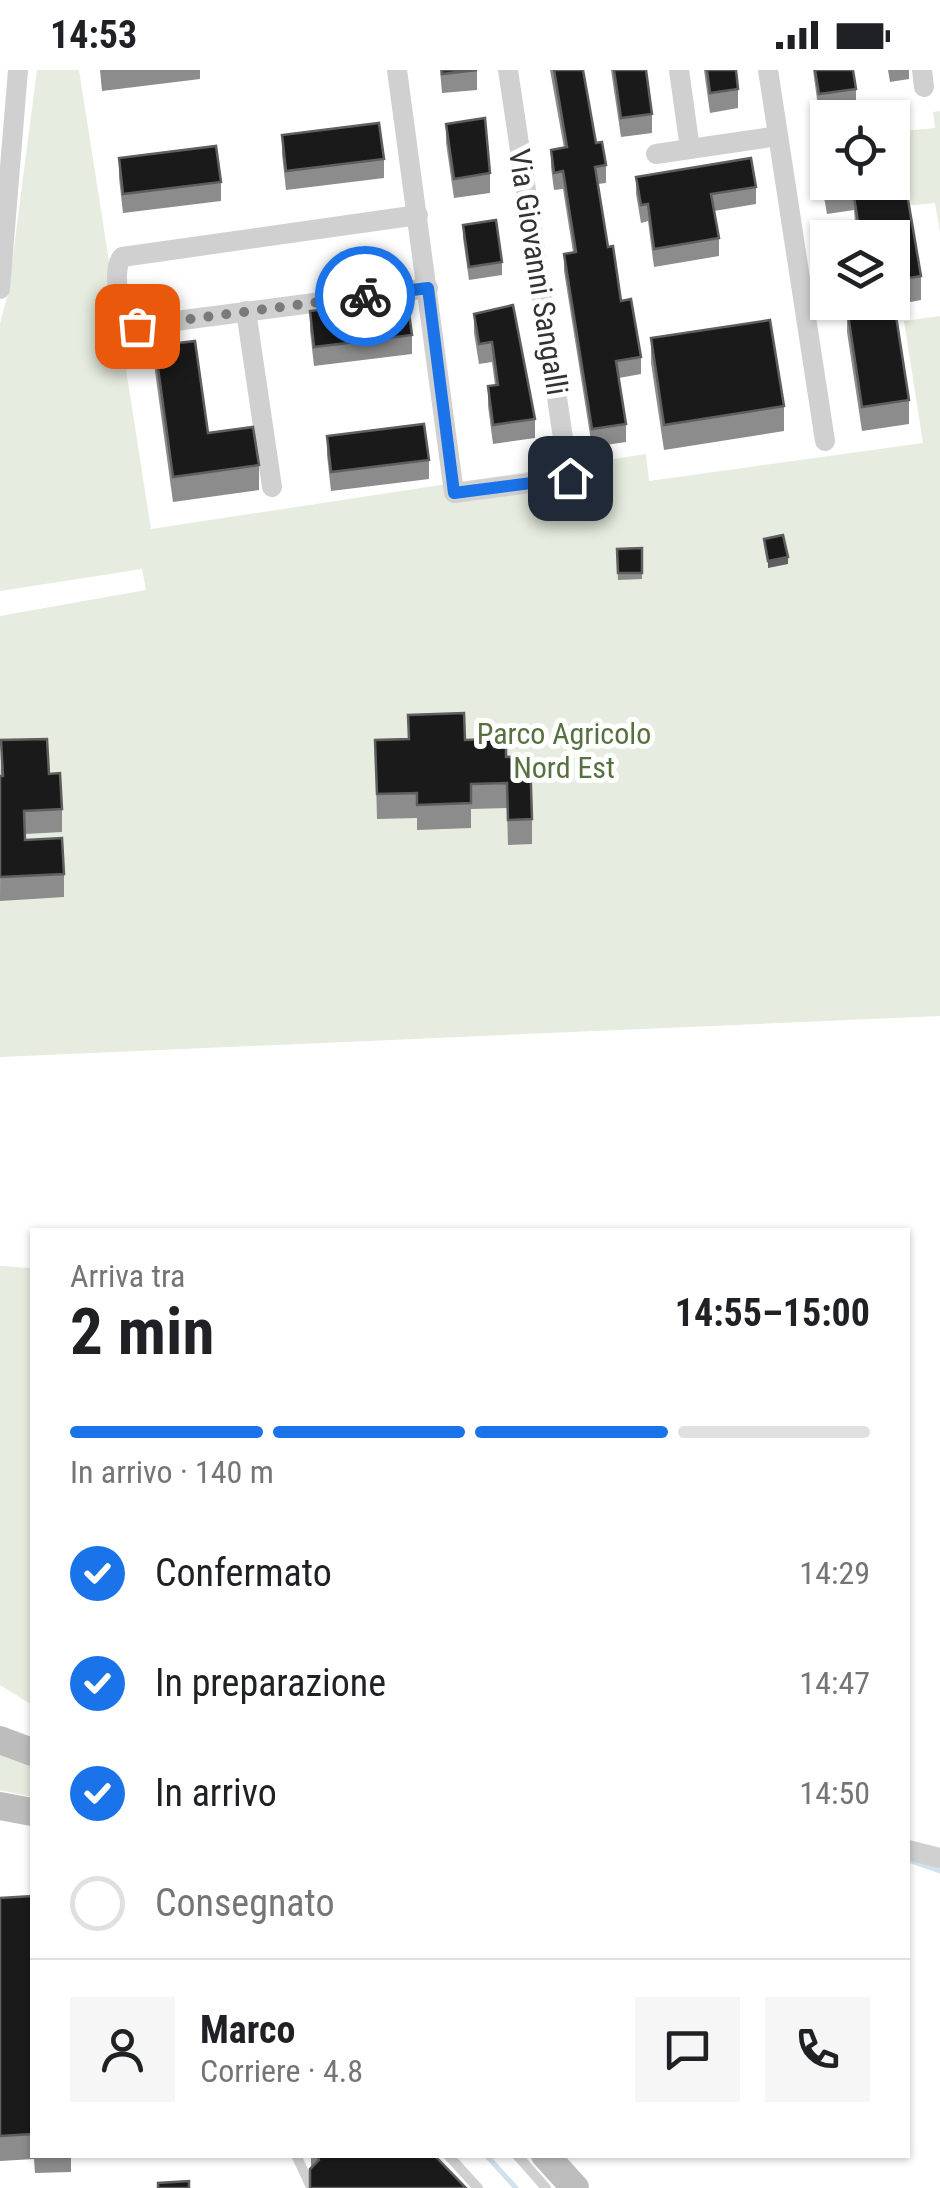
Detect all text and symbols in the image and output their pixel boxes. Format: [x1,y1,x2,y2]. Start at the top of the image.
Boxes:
text: 14:53 [50,13,137,57]
map controls [810,100,910,320]
button: locate [810,100,910,200]
street label: Via Giovanni Sangalli [502,146,575,397]
button: layers [810,220,910,320]
courier [315,246,415,346]
icon: bike [338,269,393,324]
pin [95,284,180,369]
icon: bag [110,299,165,354]
pin [528,436,613,521]
icon: home [543,451,598,506]
park label: Parco Agricolo Nord Est [477,716,651,785]
text: Arriva tra [70,1257,185,1295]
text: 14:55–15:00 [675,1291,870,1335]
text: 2 min [70,1294,214,1370]
text: In arrivo · 140 m [70,1453,274,1491]
icon: check [70,1546,125,1601]
text: Confermato [155,1551,332,1595]
text: 14:29 [799,1554,870,1592]
icon: check [70,1656,125,1711]
text: In preparazione [155,1661,386,1705]
text: 14:47 [799,1664,870,1702]
icon: check [70,1766,125,1821]
text: In arrivo [155,1771,277,1815]
text: 14:50 [799,1774,870,1812]
text: Consegnato [155,1881,334,1925]
button: person [70,1997,175,2102]
button: chat [635,1997,740,2102]
button: phone [765,1997,870,2102]
text: Marco [200,2008,295,2052]
text: Corriere · 4.8 [200,2052,363,2090]

